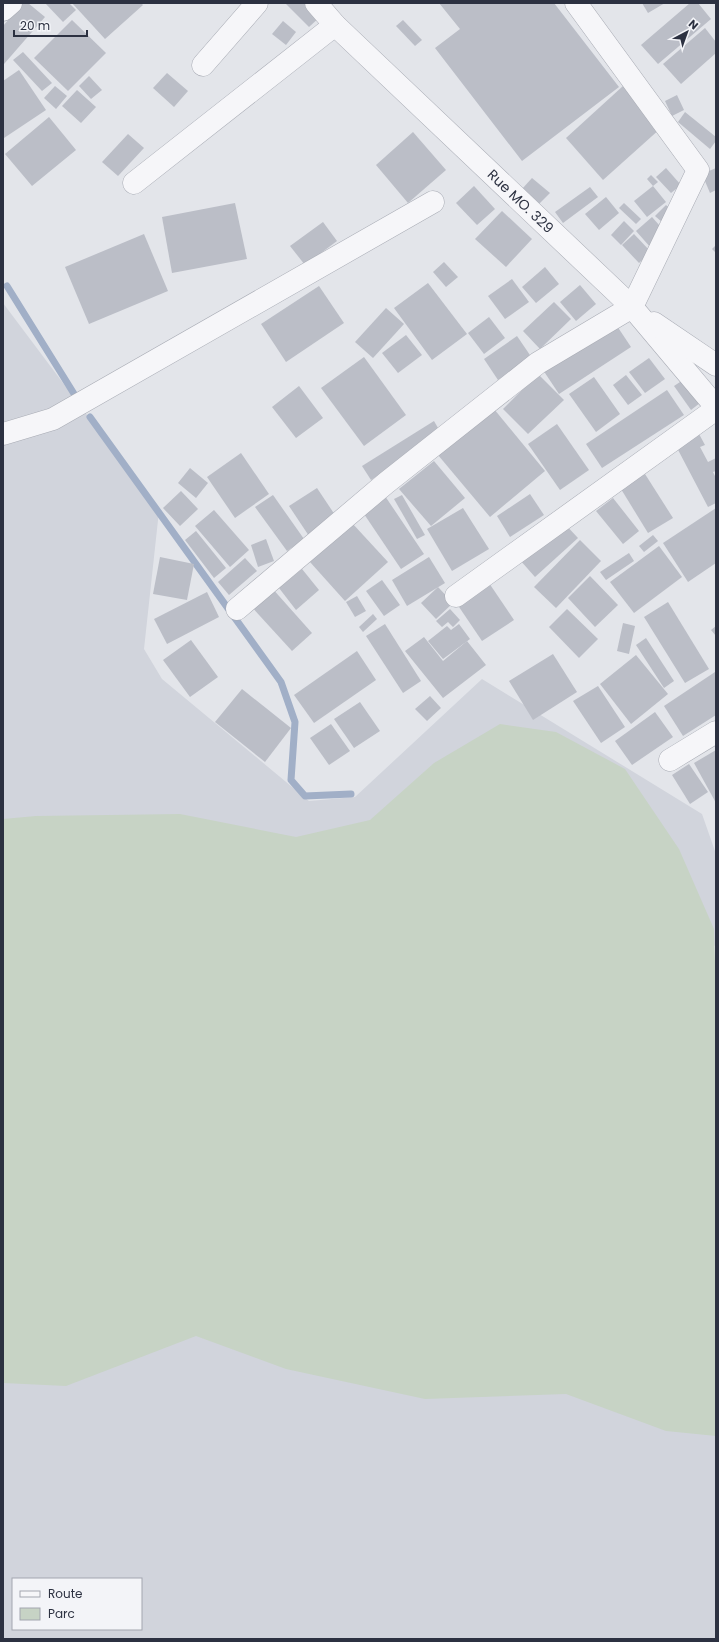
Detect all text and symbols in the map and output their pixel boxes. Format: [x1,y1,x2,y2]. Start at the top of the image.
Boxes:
scale bar [14,12,87,38]
north arrow [667,12,707,52]
text: N [685,16,702,33]
text: 20 m [20,17,50,34]
street label: Rue MO. 329 [483,165,558,238]
legend [12,1578,142,1630]
text: Route [48,1585,82,1602]
text: Parc [48,1605,75,1622]

